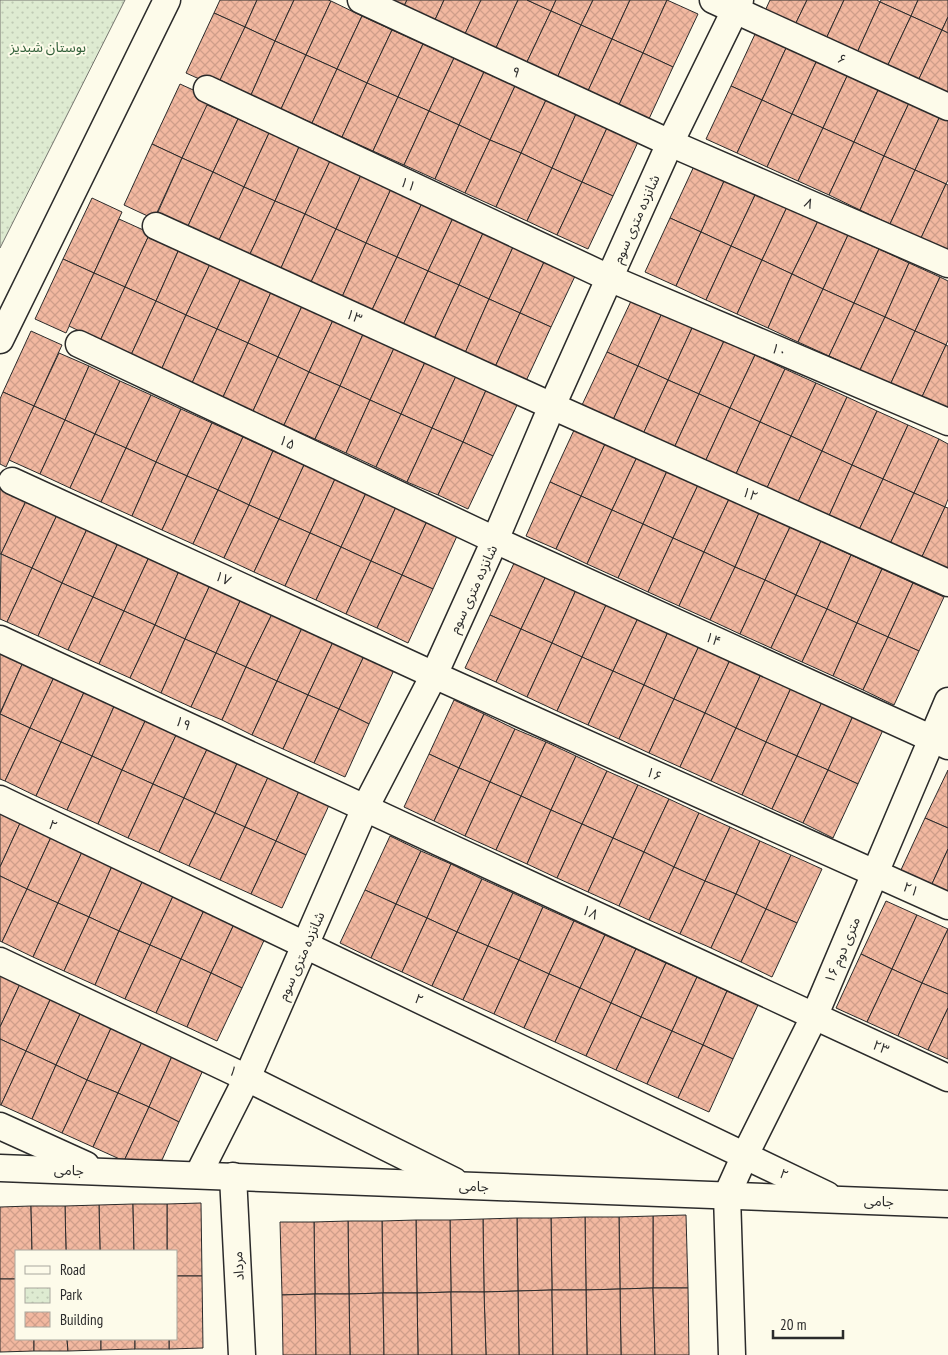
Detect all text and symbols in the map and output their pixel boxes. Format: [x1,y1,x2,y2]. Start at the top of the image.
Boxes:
park label: بوستان شبدیز [9,38,86,56]
street label: ۶ [835,49,849,69]
street label: ۹ [509,62,523,82]
street label: ۱۱ [397,172,419,196]
street label: شانزده متری سوم [608,172,665,267]
street label: ۸ [802,193,816,213]
street label: ۱۳ [343,304,365,328]
street label: ۱۰ [768,339,790,361]
street label: ۱۵ [276,430,298,454]
street label: ۱۲ [739,483,761,505]
street label: شانزده متری سوم [445,542,503,637]
street label: ۱۷ [212,566,234,590]
street label: ۱۴ [702,628,724,650]
street label: ۱۹ [172,711,194,735]
street label: ۱۶ [643,763,665,785]
street label: ۲ [45,815,61,835]
street label: ۲۱ [900,878,922,900]
street label: ۱۸ [579,900,601,924]
street label: شانزده متری سوم [273,909,330,1004]
street label: ۱۶ متری دوم [820,914,866,987]
street label: ۲ [411,989,427,1009]
street label: ۲۳ [870,1035,892,1059]
street label: ۱ [226,1061,240,1081]
street label: جامی [54,1160,84,1180]
street label: ۲ [776,1164,792,1184]
street label: جامی [459,1176,489,1196]
street label: جامی [864,1191,894,1211]
legend [15,1250,178,1340]
street label: مرداد [228,1251,248,1281]
text: Road [60,1260,86,1279]
text: Park [60,1285,82,1304]
scale bar [773,1308,843,1340]
text: Building [60,1310,103,1329]
text: 20 m [780,1315,806,1334]

